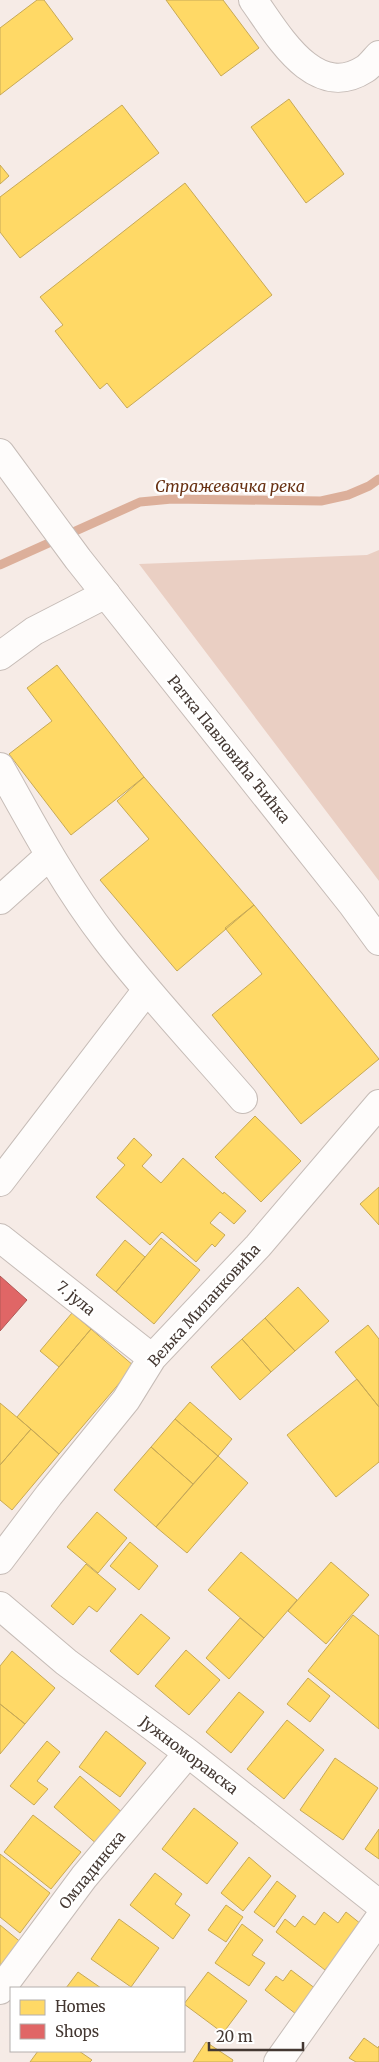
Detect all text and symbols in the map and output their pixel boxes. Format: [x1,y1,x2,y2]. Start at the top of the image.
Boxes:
water label: Стражевачка река [155,476,305,496]
street label: Ратка Павловића Ћићка [164,671,294,827]
street label: Вељка Миланковића [144,1240,264,1370]
street label: 7. јула [53,1277,99,1319]
street label: Јужноморавска [135,1711,242,1798]
street label: Омладинска [55,1827,129,1913]
legend [10,1987,185,2052]
text: Homes [55,1997,106,2016]
scale bar [209,2020,303,2052]
text: Shops [55,2022,99,2041]
text: 20 m [216,2027,253,2046]

